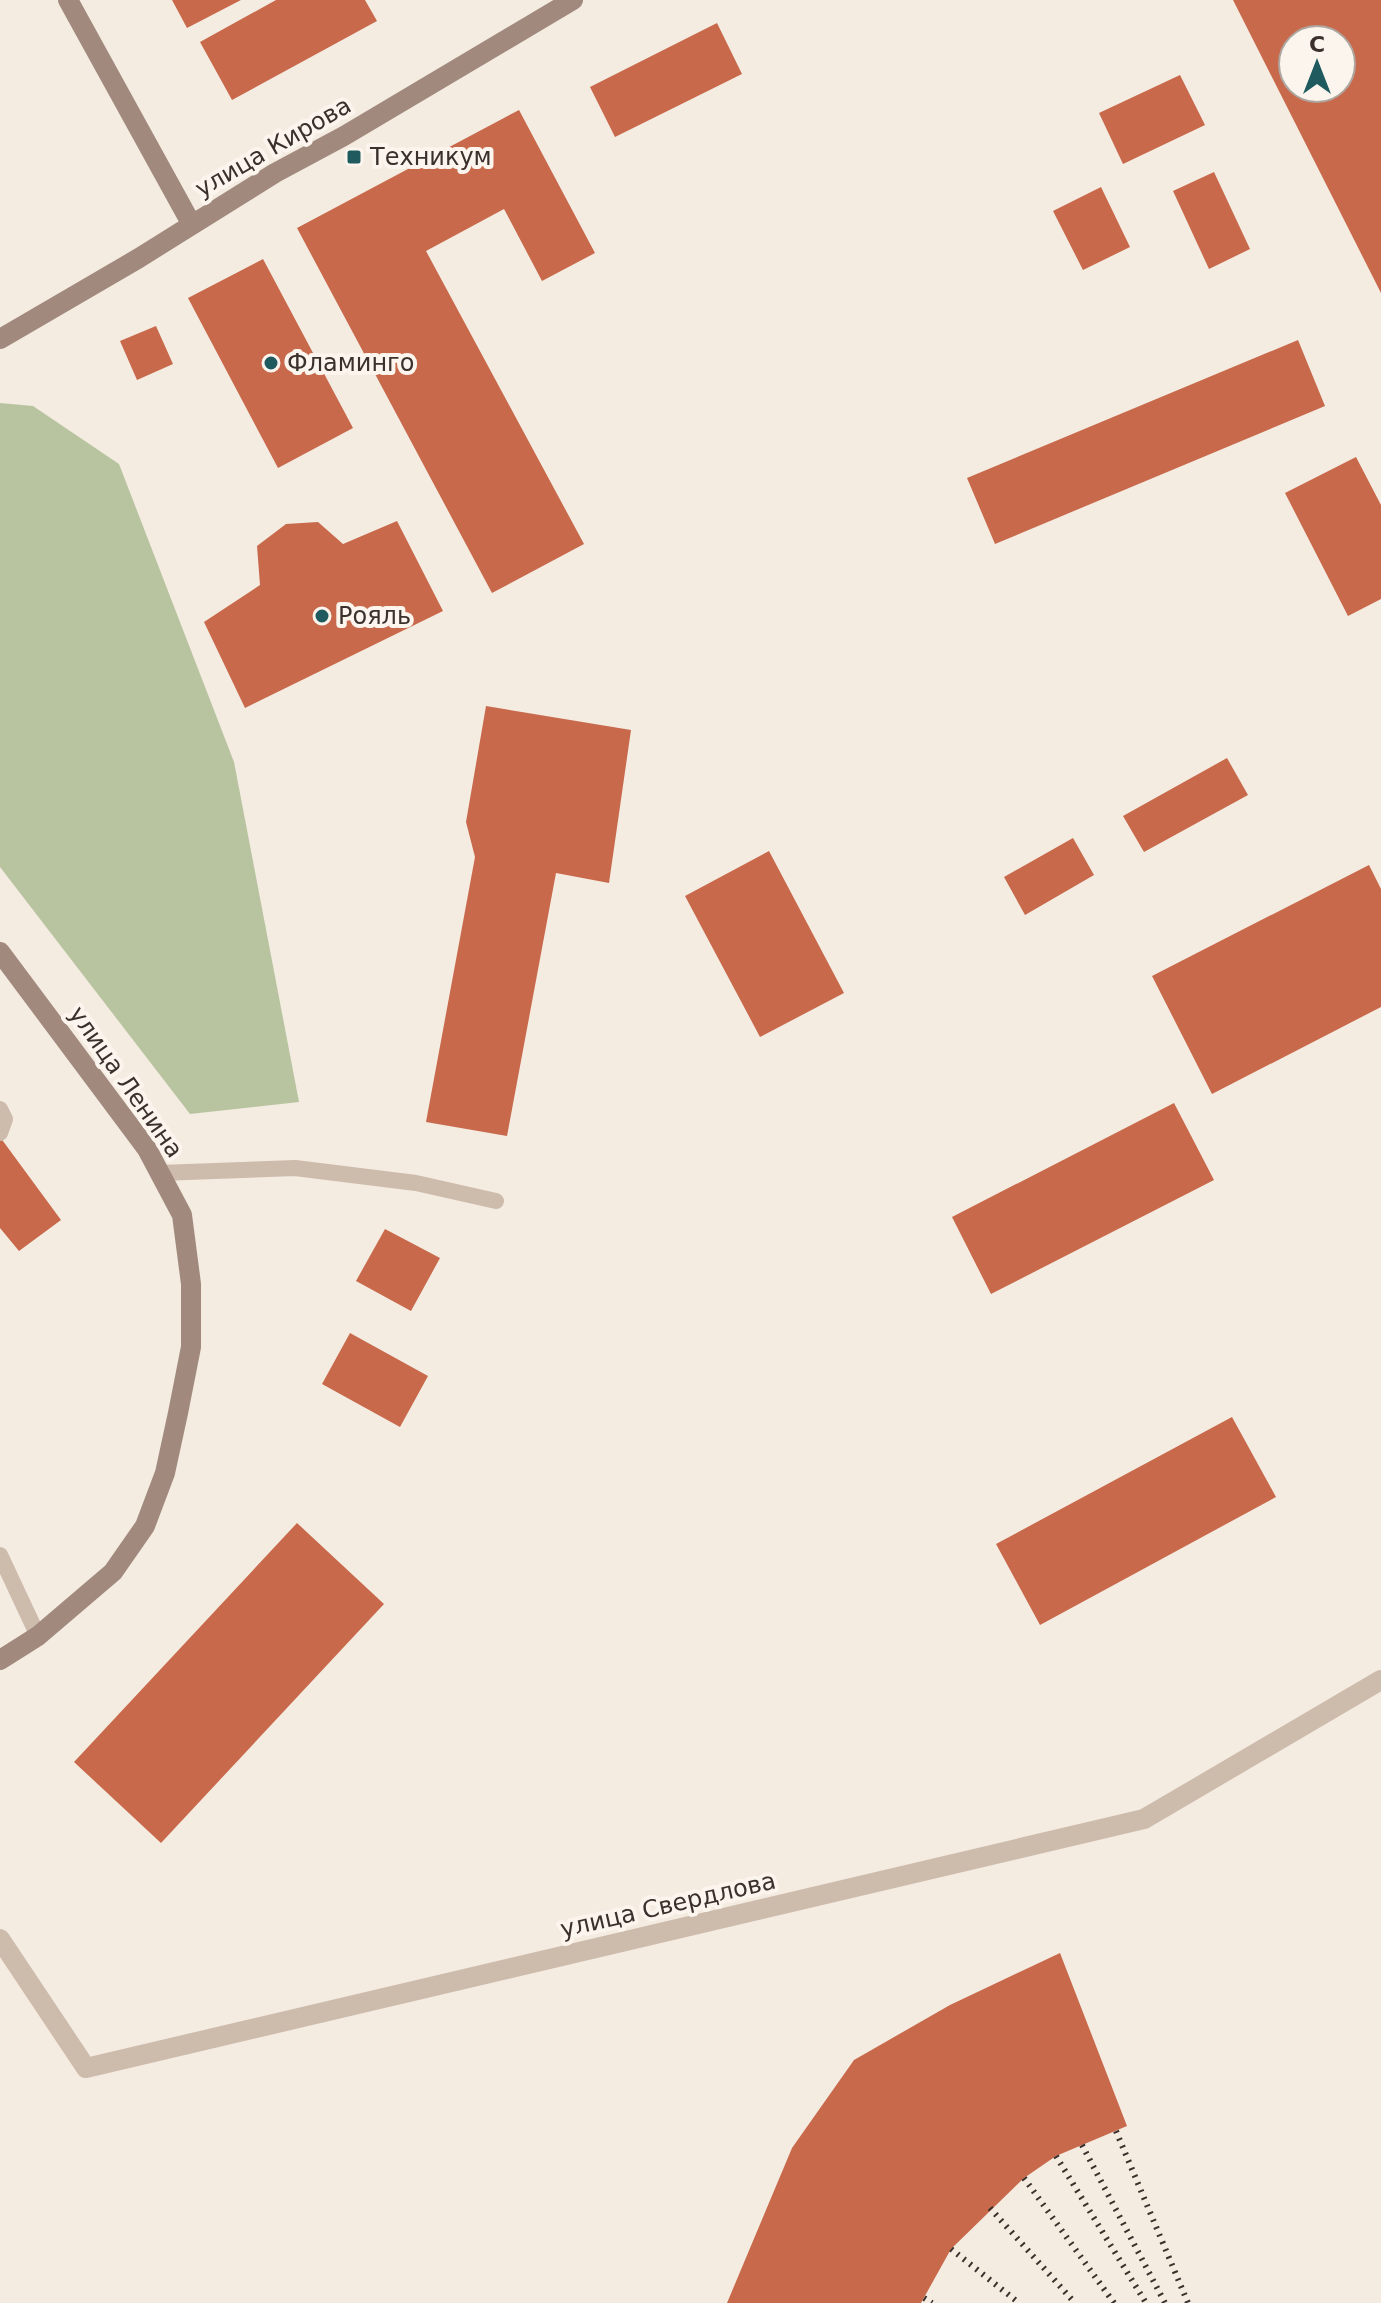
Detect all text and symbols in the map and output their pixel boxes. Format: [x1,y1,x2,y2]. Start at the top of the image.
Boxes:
north arrow [1277,24,1357,104]
text: С [1309,32,1325,57]
street label: улица Кирова [190,91,356,203]
place label: Техникум [369,143,492,171]
marker: Техникум [345,148,363,166]
place label: Фламинго [287,349,414,377]
marker: Фламинго [262,354,280,372]
place label: Рояль [338,602,411,630]
marker: Рояль [313,607,331,625]
street label: улица Ленина [63,1001,189,1163]
street label: улица Свердлова [558,1867,778,1943]

